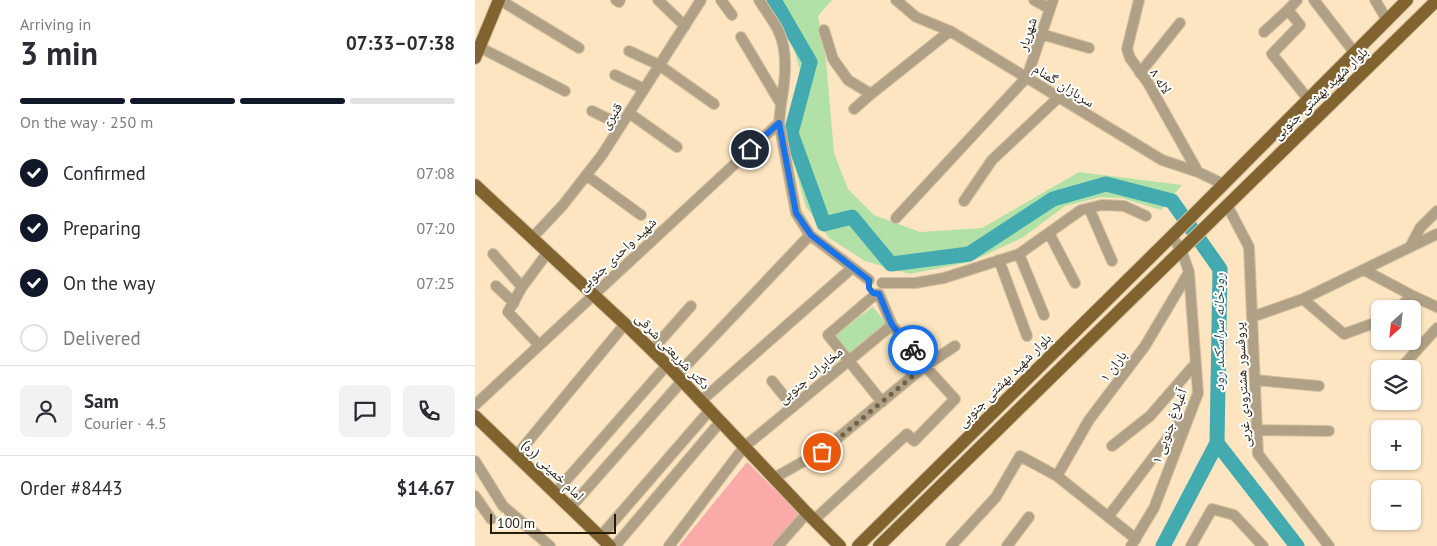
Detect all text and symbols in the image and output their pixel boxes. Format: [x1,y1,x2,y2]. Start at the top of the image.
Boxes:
text: Arriving in [20,14,91,34]
street label: شهریار [1013,15,1041,54]
text: 07:33–07:38 [346,31,455,55]
text: 3 min [20,32,98,74]
street label: بلوار شهید بهشتی جنوبی [1268,43,1372,143]
street label: سربازان گمنام [1029,59,1098,112]
street label: لاله ۸ [1146,65,1176,97]
street label: قنبری [596,99,626,133]
text: On the way · 250 m [20,112,153,132]
pin [729,128,771,170]
icon: home [736,135,764,163]
icon: check [20,159,48,187]
text: Confirmed [63,161,146,185]
text: 07:08 [417,163,455,183]
street label: شهید واحدی جنوبی [574,213,660,295]
icon: check [20,214,48,242]
text: Preparing [63,216,141,240]
text: 07:20 [417,218,455,238]
icon: check [20,269,48,297]
text: On the way [63,271,155,295]
text: 07:25 [417,273,455,293]
water label: رودخانه سراسکند رود [1209,273,1228,391]
north arrow [1371,300,1421,350]
map controls [1371,300,1421,530]
street label: دکتر شریعتی شرقی [632,309,714,393]
street label: پروفسور هشترودی غربی [1230,321,1254,448]
courier [888,325,938,375]
text: Delivered [63,326,141,350]
street label: بلوار شهید بهشتی جنوبی [953,329,1055,431]
icon: bike [899,336,927,364]
street label: مخابرات جنوبی [774,343,846,407]
street label: باران ۱ [1095,347,1131,385]
button: layers [1371,360,1421,410]
button: person [20,385,72,437]
button: chat [339,385,391,437]
button: phone [403,385,455,437]
street label: آغبلاغ جنوبی ۱ [1147,386,1192,466]
text: Sam [84,389,119,413]
text: Courier · 4.5 [84,413,167,433]
button: + [1371,420,1421,470]
pin [801,431,843,473]
street label: امام خمینی (ره) [517,436,588,505]
icon: bag [808,438,836,466]
text: Order #8443 [20,476,123,500]
text: $14.67 [396,476,455,500]
button: − [1371,480,1421,530]
scale bar [490,511,616,534]
text: 100 m [497,514,535,532]

